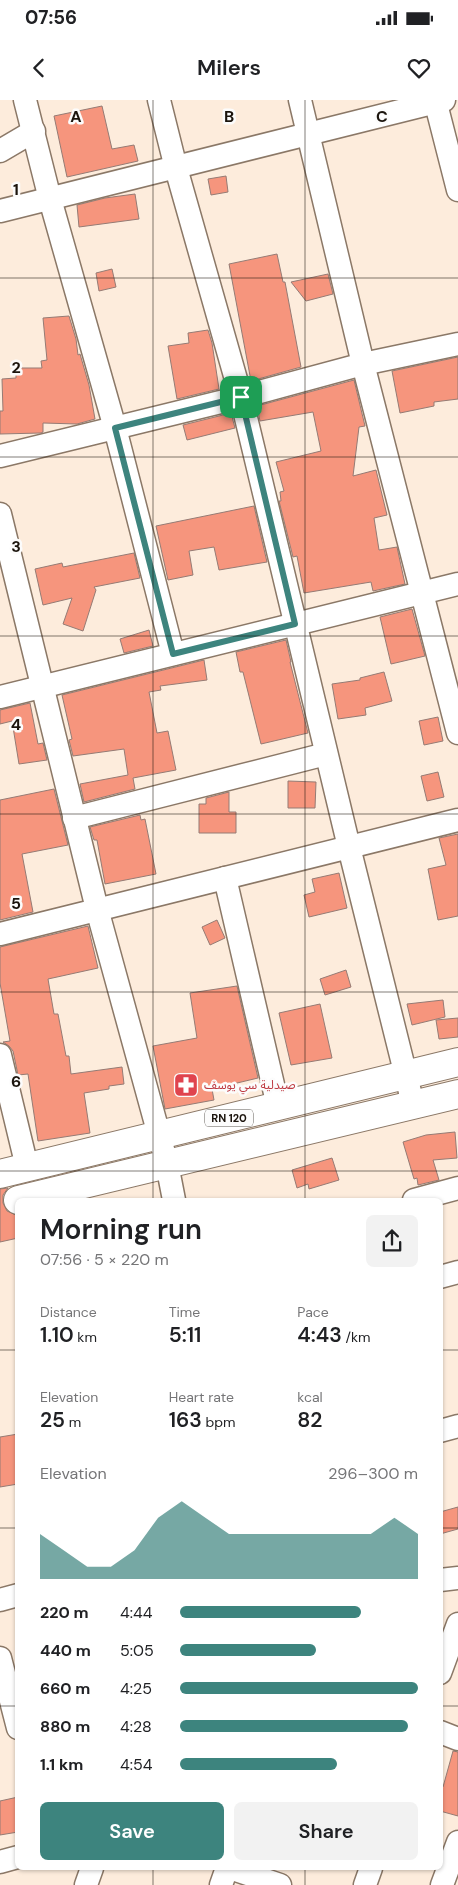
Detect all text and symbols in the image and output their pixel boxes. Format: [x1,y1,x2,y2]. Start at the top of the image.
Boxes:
text: 07:56 [25,5,77,30]
text: Milers [197,53,261,82]
icon: back [25,54,53,82]
icon: heart [405,54,433,82]
text: A [70,106,82,127]
text: B [224,106,234,127]
text: C [376,106,388,127]
text: 1 [13,179,19,200]
text: 2 [11,357,21,378]
pin [220,376,262,418]
icon: arrive [227,383,255,411]
text: 3 [11,536,21,557]
text: 4 [11,714,21,735]
text: 5 [11,893,21,914]
text: 6 [11,1071,21,1092]
pharmacy icon: صيدلية سي يوسف [173,1072,199,1098]
place label: صيدلية سي يوسف [204,1077,296,1095]
road number: RN 120 [205,1110,253,1126]
text: Morning run [40,1211,202,1248]
button: share [366,1215,418,1267]
text: 07:56 · 5 × 220 m [40,1249,169,1270]
text: Distance [40,1303,97,1321]
text: Time [169,1303,200,1321]
text: Pace [297,1303,329,1321]
text: 1.10 [40,1321,74,1349]
text: 5:11 [169,1321,201,1349]
text: 4:43 [297,1321,342,1349]
text: km [74,1328,97,1346]
text: /km [342,1328,370,1346]
text: Elevation [40,1388,98,1406]
text: Heart rate [169,1388,234,1406]
text: kcal [297,1388,323,1406]
text: 25 [40,1406,65,1434]
text: 163 [169,1406,202,1434]
text: 82 [297,1406,322,1434]
text: m [65,1413,81,1431]
text: bpm [202,1413,236,1431]
text: Elevation [40,1463,107,1484]
text: 296–300 m [328,1463,418,1484]
text: 220 m [40,1602,88,1623]
text: 4:44 [120,1602,152,1623]
text: 440 m [40,1640,91,1661]
text: 5:05 [120,1640,154,1661]
text: 660 m [40,1678,90,1699]
text: 4:25 [120,1678,152,1699]
text: 880 m [40,1716,90,1737]
text: 4:28 [120,1716,152,1737]
text: 1.1 km [40,1754,83,1775]
text: 4:54 [120,1754,152,1775]
button: Save [40,1802,224,1860]
button: Share [234,1802,418,1860]

